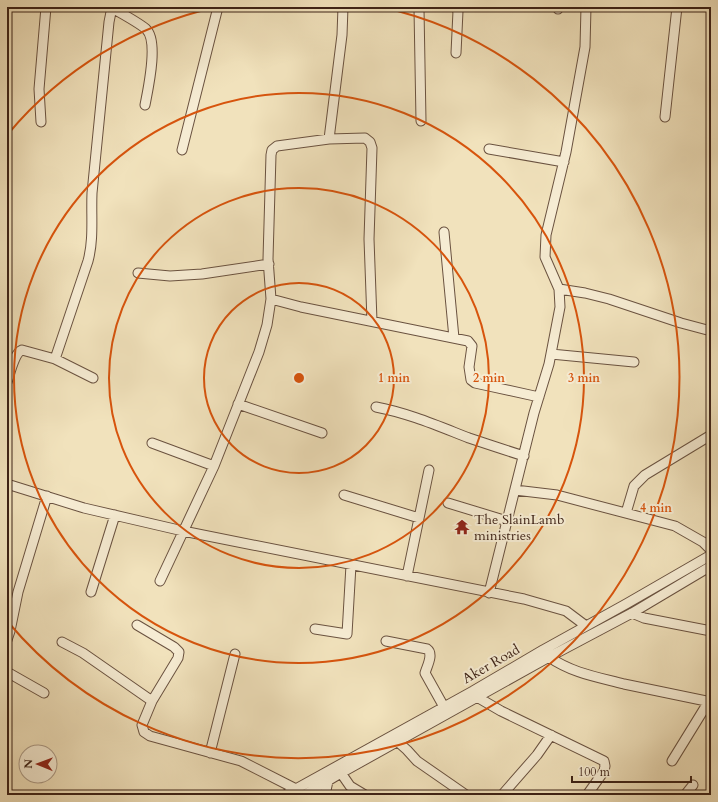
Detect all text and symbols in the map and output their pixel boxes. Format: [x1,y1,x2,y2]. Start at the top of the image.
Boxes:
text: 1 min [378,370,410,386]
text: 2 min [473,370,505,386]
text: 3 min [568,370,600,386]
centre of rings [292,371,306,385]
text: 4 min [640,500,672,516]
place label: The SlainLamb ministries [474,510,564,545]
temple icon: The SlainLamb ministries [453,518,471,536]
street label: Aker Road [459,640,524,688]
north arrow [18,744,58,784]
text: N [21,758,36,769]
scale bar [572,758,691,784]
text: 100 m [578,764,611,780]

